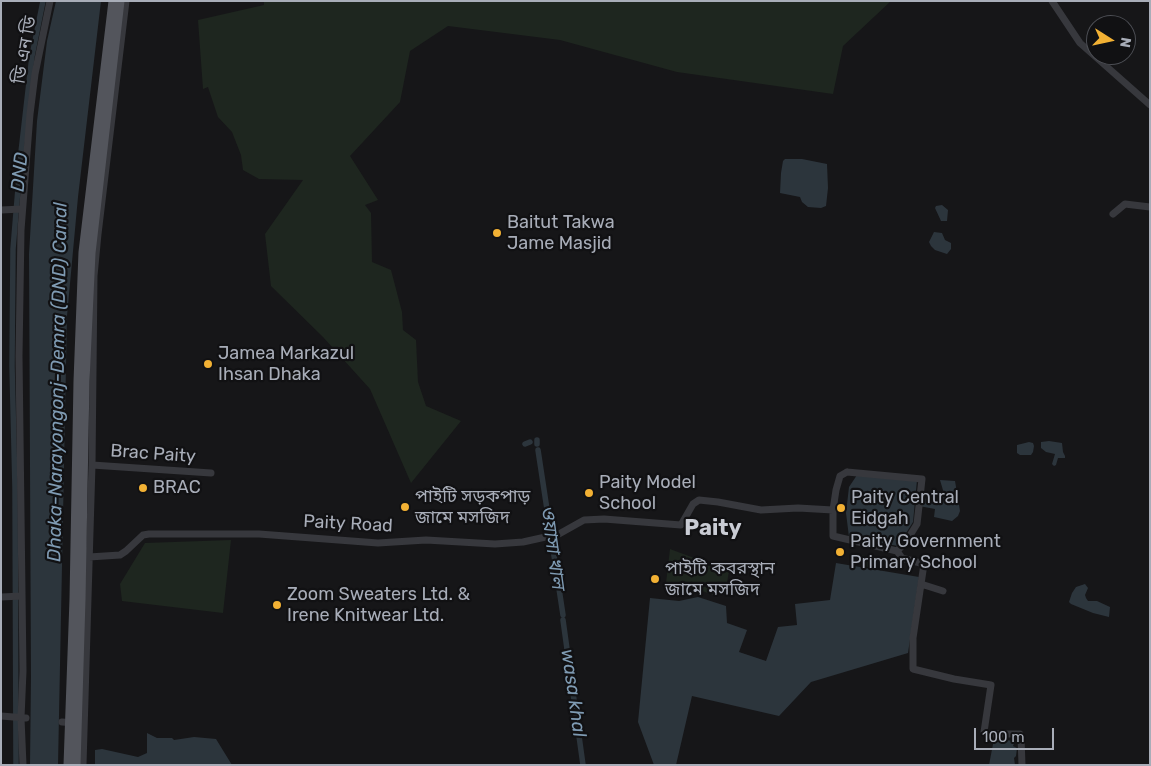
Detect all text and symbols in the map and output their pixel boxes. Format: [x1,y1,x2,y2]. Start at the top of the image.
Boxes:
street label: ডি এন ডি [8,15,42,85]
north arrow [1086,15,1136,65]
text: N [1116,36,1135,49]
water label: DND [7,151,33,193]
water label: Dhaka-Narayongonj-Demra (DND) Canal [43,202,73,562]
place label: Baitut Takwa Jame Masjid [507,212,615,254]
marker: Baitut Takwa Jame Masjid [491,227,503,239]
place label: Jamea Markazul Ihsan Dhaka [218,343,354,386]
marker: Jamea Markazul Ihsan Dhaka [202,358,214,370]
street label: Brac Paity [110,440,196,468]
place label: Paity Model School [599,472,696,514]
place label: BRAC [153,477,201,499]
marker: BRAC [137,482,149,494]
place label: পাইটি সড়কপাড় জামে মসজিদ [415,486,530,528]
marker: Paity Model School [583,487,595,499]
place label: Paity Central Eidgah [851,487,959,530]
marker: পাইটি সড়কপাড় জামে মসজিদ [399,501,411,513]
marker: Paity Central Eidgah [835,502,847,514]
water label: ওয়াসা খাল [535,504,569,590]
street label: Paity Road [303,511,393,537]
district label: Paity [684,516,742,542]
place label: Paity Government Primary School [850,531,1001,574]
marker: Paity Government Primary School [834,546,846,558]
place label: পাইটি কবরস্থান জামে মসজিদ [665,558,775,600]
marker: পাইটি কবরস্থান জামে মসজিদ [649,573,661,585]
place label: Zoom Sweaters Ltd. & Irene Knitwear Ltd. [287,584,470,626]
marker: Zoom Sweaters Ltd. & Irene Knitwear Ltd. [271,599,283,611]
water label: wasa khal [556,647,590,739]
scale bar [976,718,1056,750]
text: 100 m [982,728,1024,746]

